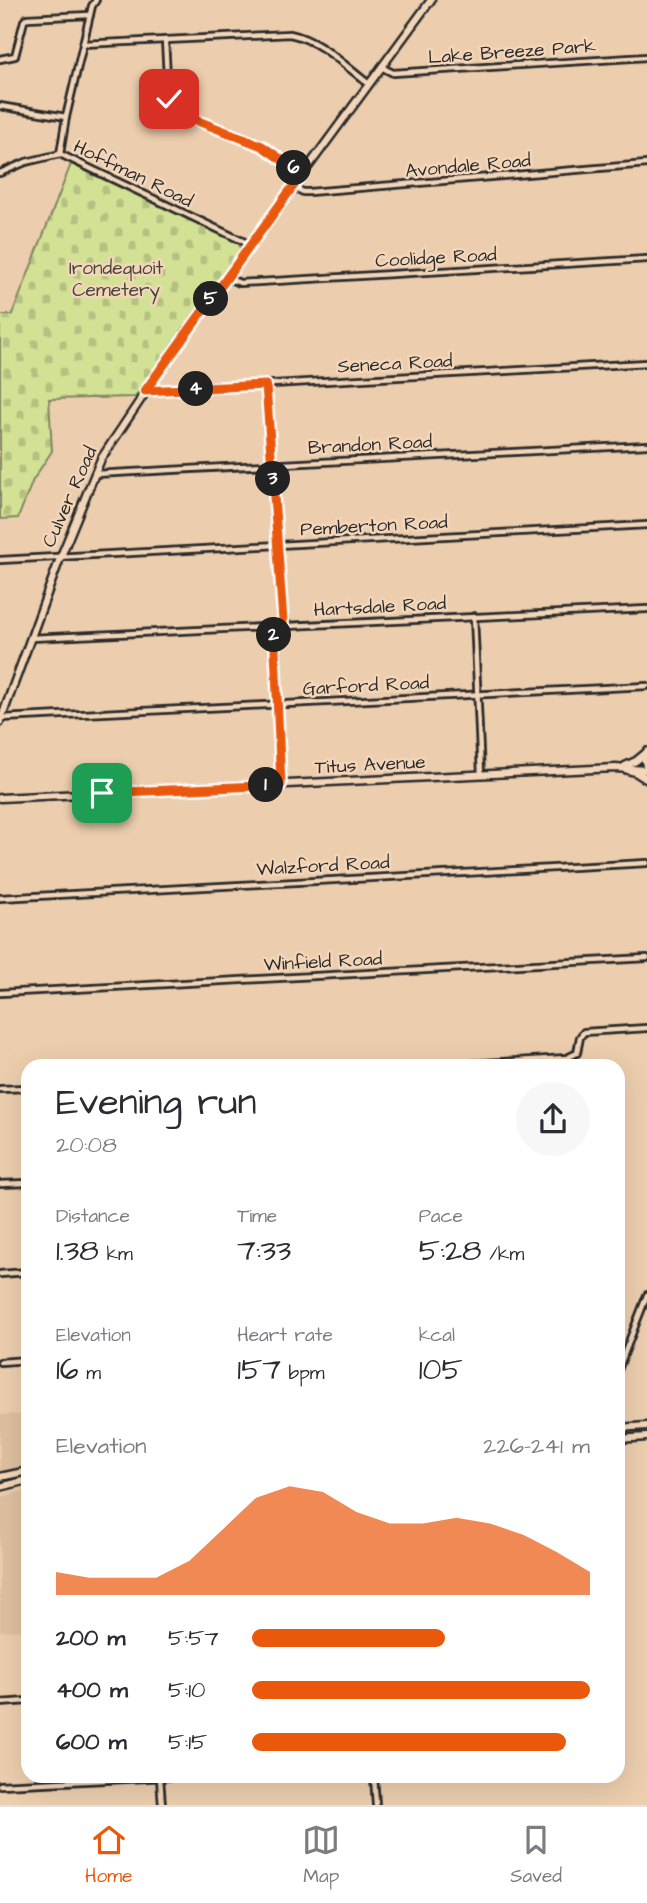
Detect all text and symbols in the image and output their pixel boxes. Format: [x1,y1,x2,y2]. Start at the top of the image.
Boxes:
street label: Lake Breeze Park [427,33,597,71]
pin [139,69,199,129]
icon: check [150,80,188,118]
street label: Hoffman Road [69,133,198,215]
street label: Avondale Road [404,147,532,185]
pin: 6 [276,150,312,186]
text: 6 [288,154,299,181]
street label: Coolidge Road [374,241,498,276]
park label: Irondequoit Cemetery [69,255,163,305]
pin: 5 [194,282,228,316]
text: 5 [204,285,217,312]
street label: Seneca Road [337,347,453,380]
pin: 4 [178,372,214,406]
text: 4 [189,375,202,402]
street label: Brandon Road [307,428,433,462]
street label: Culver Road [36,442,104,552]
pin: 3 [256,462,290,496]
text: 3 [268,465,277,492]
street label: Pemberton Road [300,509,449,543]
street label: Hartsdale Road [313,590,447,624]
pin: 2 [256,618,292,652]
text: 2 [268,621,279,648]
street label: Garford Road [302,669,430,703]
street label: Titus Avenue [314,749,426,781]
pin [72,763,132,823]
pin: 1 [248,768,284,802]
text: 1 [264,771,267,798]
icon: arrive [83,774,121,812]
street label: Walzford Road [256,849,391,883]
street label: Winfield Road [263,945,383,979]
text: Evening run [56,1077,257,1129]
button: share [516,1082,590,1156]
text: 20:08 [56,1129,117,1161]
text: Distance [56,1203,130,1230]
text: Time [237,1203,277,1230]
text: Pace [419,1203,463,1230]
text: 1.38 [56,1230,99,1272]
text: 7:33 [237,1230,291,1272]
text: 5:28 [419,1230,482,1272]
text: km [99,1241,133,1268]
text: /km [482,1241,524,1268]
text: Elevation [56,1322,131,1349]
text: Heart rate [237,1322,333,1349]
text: kcal [419,1322,455,1349]
text: 16 [56,1349,79,1391]
text: 157 [237,1349,281,1391]
text: 105 [419,1349,463,1391]
text: m [79,1360,101,1387]
text: bpm [281,1360,325,1387]
text: Elevation [56,1430,147,1462]
text: 226–241 m [483,1430,590,1462]
text: 200 m [56,1622,125,1654]
text: 5:57 [168,1622,219,1654]
text: 400 m [56,1674,128,1706]
text: 5:10 [168,1674,206,1706]
text: 600 m [56,1726,127,1758]
text: 5:15 [168,1726,207,1758]
tab: Home [85,1821,132,1890]
tab: Map [302,1821,340,1890]
tab: Saved [510,1821,562,1890]

